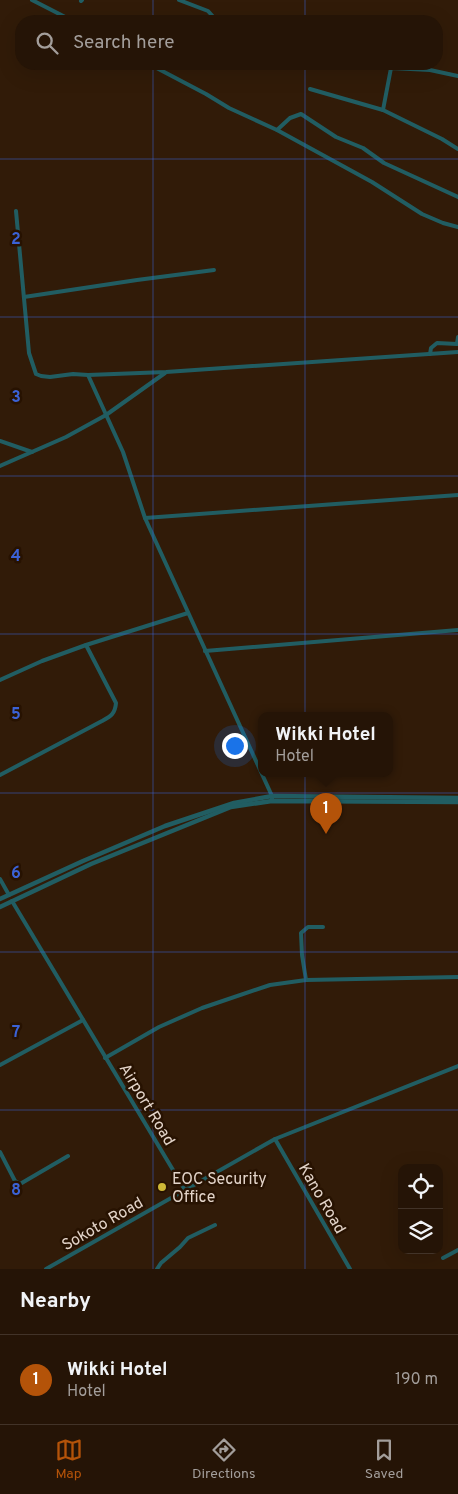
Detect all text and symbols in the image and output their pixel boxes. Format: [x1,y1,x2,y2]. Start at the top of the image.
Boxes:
search box [15,15,443,70]
icon: search [33,29,61,57]
text: Search here [73,31,175,55]
text: 2 [11,230,21,250]
text: 3 [11,388,21,408]
text: 4 [11,547,21,567]
text: 5 [11,705,21,725]
popup [258,712,393,777]
text: Wikki Hotel [275,723,376,747]
your location [222,733,248,759]
text: Hotel [275,747,314,767]
pin: 1 [310,793,342,834]
text: 6 [11,864,21,884]
text: 7 [12,1023,20,1043]
street label: Airport Road [114,1060,179,1150]
street label: Kano Road [293,1160,349,1238]
map controls [398,1164,443,1254]
button: locate [398,1164,443,1209]
place label: EOC Security Office [172,1170,267,1208]
text: 8 [11,1181,21,1201]
marker: EOC Security Office [156,1181,168,1193]
street label: Sokoto Road [59,1193,147,1256]
button: layers [398,1209,443,1254]
text: Nearby [20,1288,91,1315]
text: Wikki Hotel [67,1358,168,1382]
text: 1 [33,1370,39,1390]
text: 190 m [395,1370,438,1390]
text: Hotel [67,1382,106,1402]
tab: Map [55,1436,83,1483]
tab: Directions [192,1436,256,1483]
tab: Saved [365,1436,403,1483]

